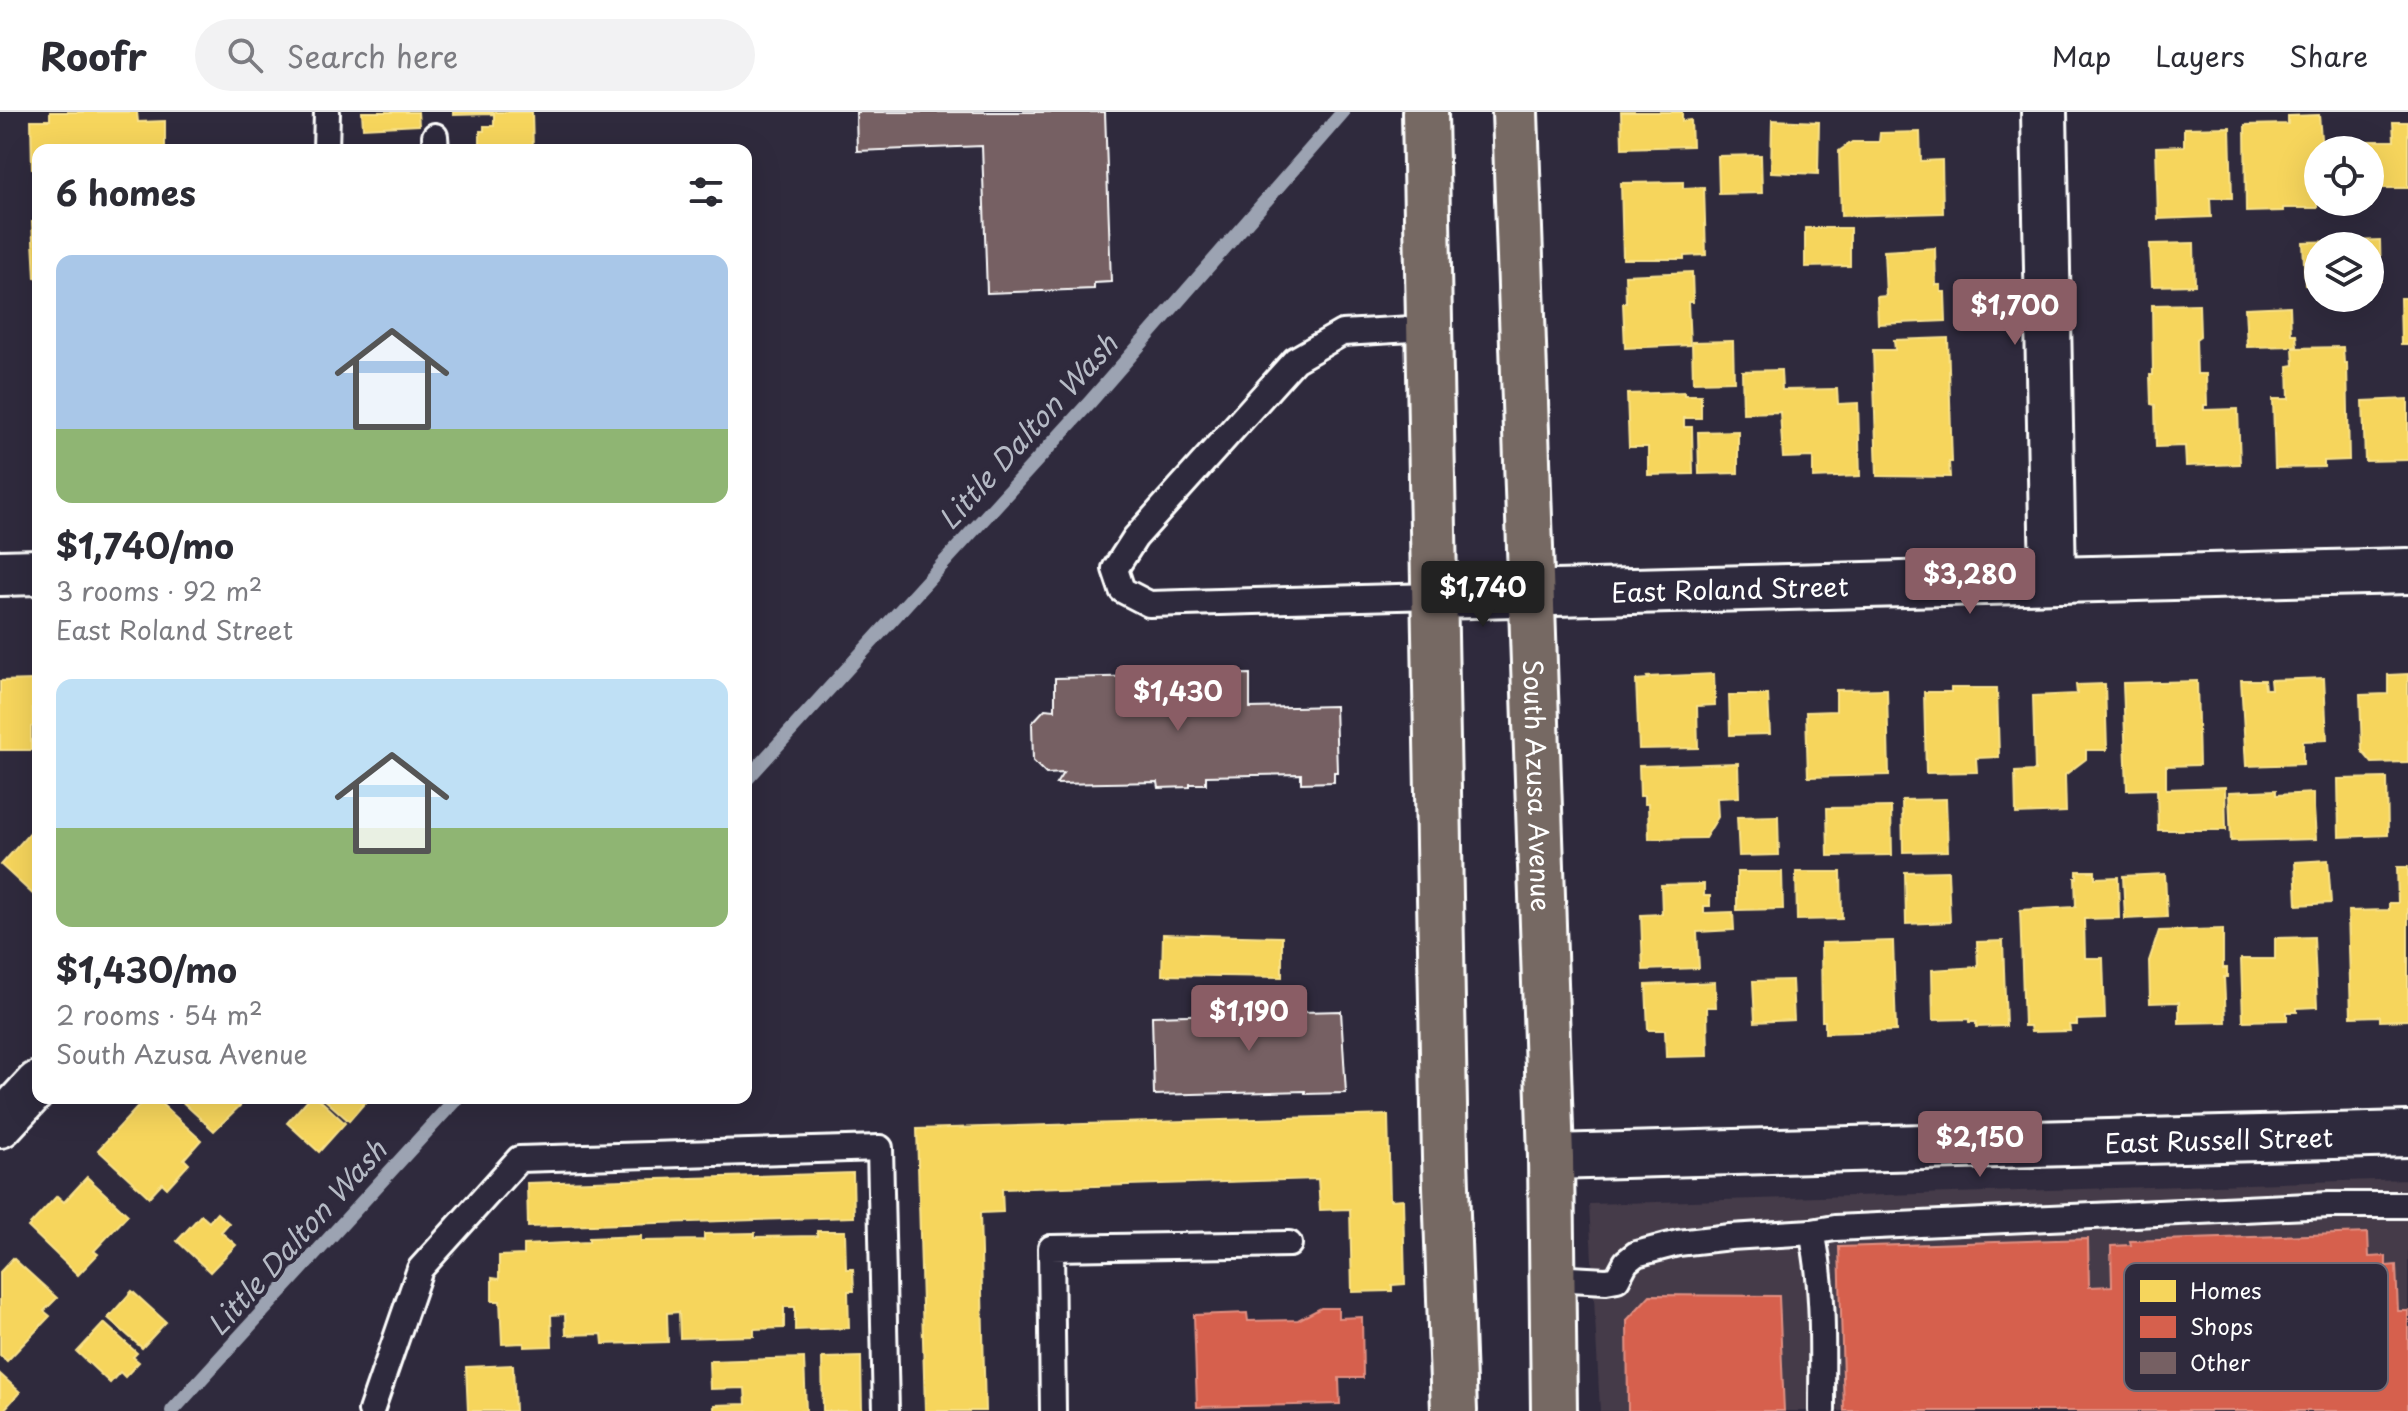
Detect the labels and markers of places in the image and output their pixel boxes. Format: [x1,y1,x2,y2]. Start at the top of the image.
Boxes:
pin: $1,700 [1950,279,2080,347]
pin: $3,280 [1905,548,2035,616]
pin: $1,740 [1418,561,1548,629]
pin: $1,430 [1113,665,1243,733]
pin: $1,190 [1184,985,1314,1053]
pin: $2,150 [1915,1111,2045,1179]

